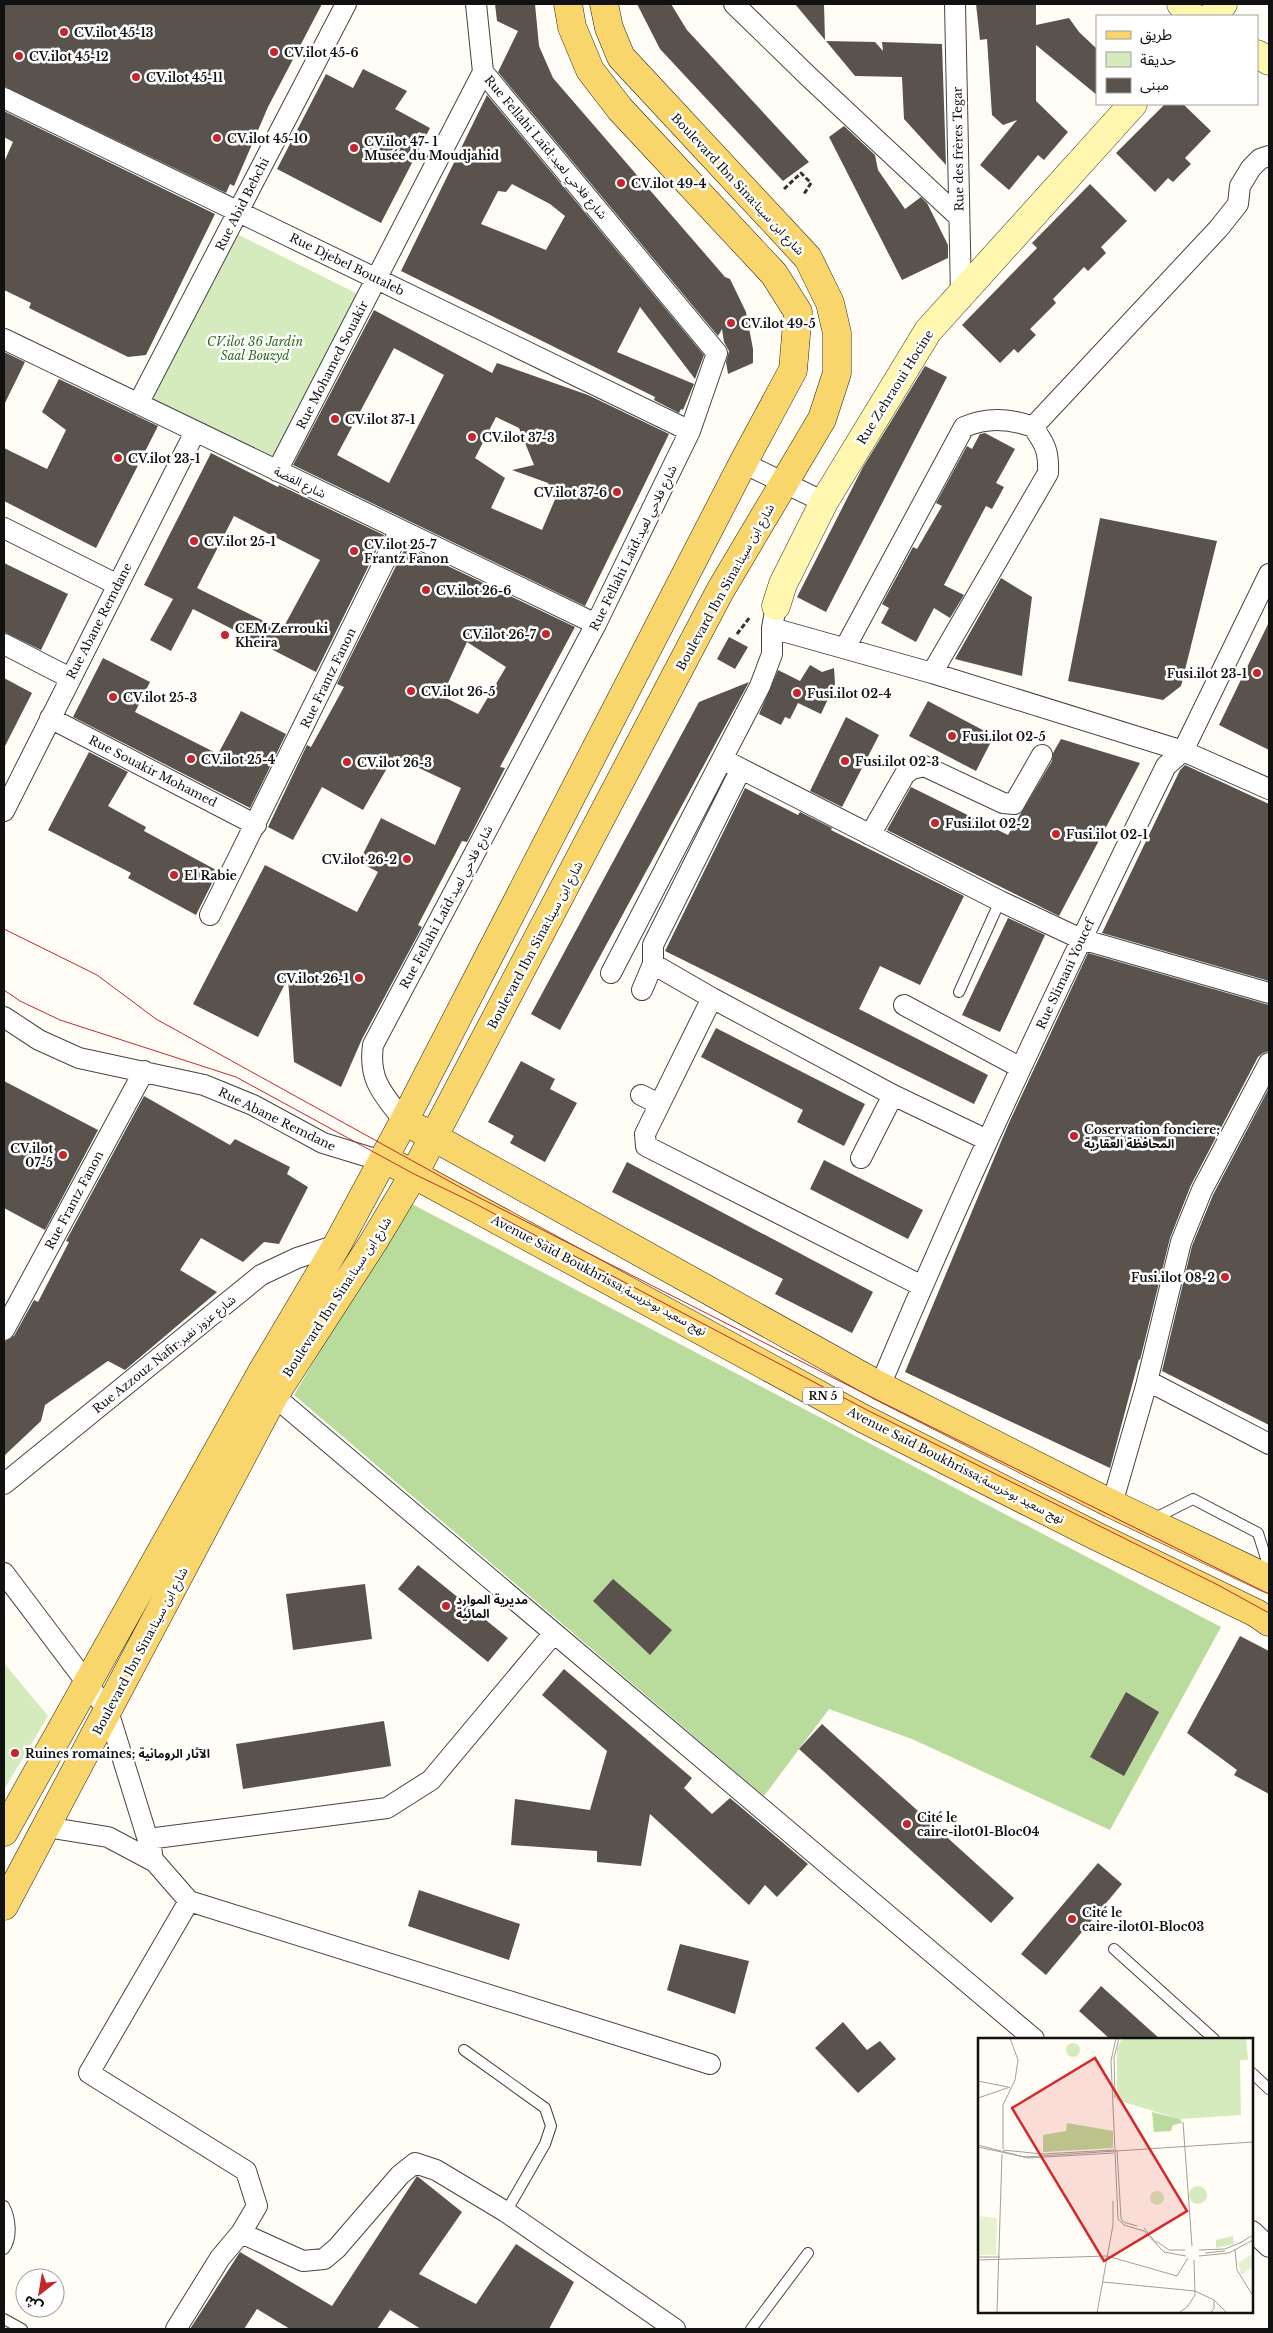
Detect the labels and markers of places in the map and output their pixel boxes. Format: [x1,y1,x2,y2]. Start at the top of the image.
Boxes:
place label: CV.ilot 45-13 [74,25,154,40]
marker: CV.ilot 45-13 [58,26,70,38]
place label: CV.ilot 45-6 [284,45,359,60]
marker: CV.ilot 45-6 [268,46,280,58]
place label: CV.ilot 45-12 [29,49,109,64]
marker: CV.ilot 45-12 [13,50,25,62]
place label: CV.ilot 45-11 [146,70,223,85]
marker: CV.ilot 45-11 [130,71,142,83]
place label: CV.ilot 45-10 [227,131,308,146]
marker: CV.ilot 45-10 [211,132,223,144]
place label: CV.ilot 47- 1 Musée du Moudjahid [364,134,500,163]
marker: CV.ilot 47- 1 Musée du Moudjahid [348,142,360,154]
place label: CV.ilot 49-4 [631,176,707,191]
marker: CV.ilot 49-4 [615,177,627,189]
place label: CV.ilot 49-5 [741,316,816,331]
marker: CV.ilot 49-5 [725,317,737,329]
place label: CV.ilot 37-1 [345,412,415,427]
marker: CV.ilot 37-1 [329,413,341,425]
place label: CV.ilot 37-3 [482,430,555,445]
marker: CV.ilot 37-3 [466,431,478,443]
place label: CV.ilot 23-1 [128,451,200,466]
marker: CV.ilot 23-1 [112,452,124,464]
place label: CV.ilot 37-6 [534,485,607,500]
marker: CV.ilot 37-6 [611,486,623,498]
place label: CV.ilot 25-1 [204,534,276,549]
marker: CV.ilot 25-1 [188,535,200,547]
place label: CV.ilot 25-7 Frantz Fanon [364,537,449,566]
marker: CV.ilot 25-7 Frantz Fanon [348,545,360,557]
place label: CV.ilot 26-6 [436,583,511,598]
marker: CV.ilot 26-6 [420,584,432,596]
place label: CEM Zerrouki Kheira [235,621,329,650]
place label: CV.ilot 26-7 [463,627,537,642]
marker: CV.ilot 26-7 [540,628,552,640]
marker: CEM Zerrouki Kheira [219,629,231,641]
place label: Fusi.ilot 23-1 [1167,666,1247,681]
marker: Fusi.ilot 23-1 [1251,667,1263,679]
place label: CV.ilot 26-5 [421,684,496,699]
marker: CV.ilot 26-5 [405,685,417,697]
place label: Fusi.ilot 02-4 [807,686,891,701]
marker: Fusi.ilot 02-4 [791,687,803,699]
place label: CV.ilot 25-3 [123,690,197,705]
marker: CV.ilot 25-3 [107,691,119,703]
place label: Fusi.ilot 02-5 [962,729,1046,744]
marker: Fusi.ilot 02-5 [946,730,958,742]
place label: CV.ilot 25-4 [201,752,275,767]
marker: CV.ilot 25-4 [185,753,197,765]
place label: Fusi.ilot 02-3 [855,754,939,769]
place label: CV.ilot 26-3 [357,755,432,770]
marker: Fusi.ilot 02-3 [839,755,851,767]
marker: CV.ilot 26-3 [341,756,353,768]
place label: Fusi.ilot 02-2 [945,816,1029,831]
marker: Fusi.ilot 02-2 [929,817,941,829]
place label: Fusi.ilot 02-1 [1066,827,1148,842]
marker: Fusi.ilot 02-1 [1050,828,1062,840]
place label: CV.ilot 26-2 [322,852,397,867]
marker: CV.ilot 26-2 [401,853,413,865]
place label: El Rabie [184,868,237,883]
marker: El Rabie [168,869,180,881]
place label: CV.ilot 26-1 [276,971,349,986]
marker: CV.ilot 26-1 [353,972,365,984]
place label: Coservation fonciere; المحافظة العقارية [1084,1122,1220,1151]
marker: Coservation fonciere; المحافظة العقارية [1068,1130,1080,1142]
place label: CV.ilot 07-5 [10,1141,53,1170]
marker: CV.ilot 07-5 [57,1149,69,1161]
place label: Fusi.ilot 08-2 [1131,1270,1215,1285]
marker: Fusi.ilot 08-2 [1219,1271,1231,1283]
place label: مديرية الموارد المائية [456,1592,528,1621]
marker: مديرية الموارد المائية [440,1600,452,1612]
place label: Ruines romaines; الآثار الرومانية [25,1746,210,1761]
marker: Ruines romaines; الآثار الرومانية [9,1747,21,1759]
place label: Cité le caire-ilot01-Bloc04 [917,1810,1040,1839]
marker: Cité le caire-ilot01-Bloc04 [901,1818,913,1830]
place label: Cité le caire-ilot01-Bloc03 [1082,1905,1205,1934]
marker: Cité le caire-ilot01-Bloc03 [1066,1913,1078,1925]

